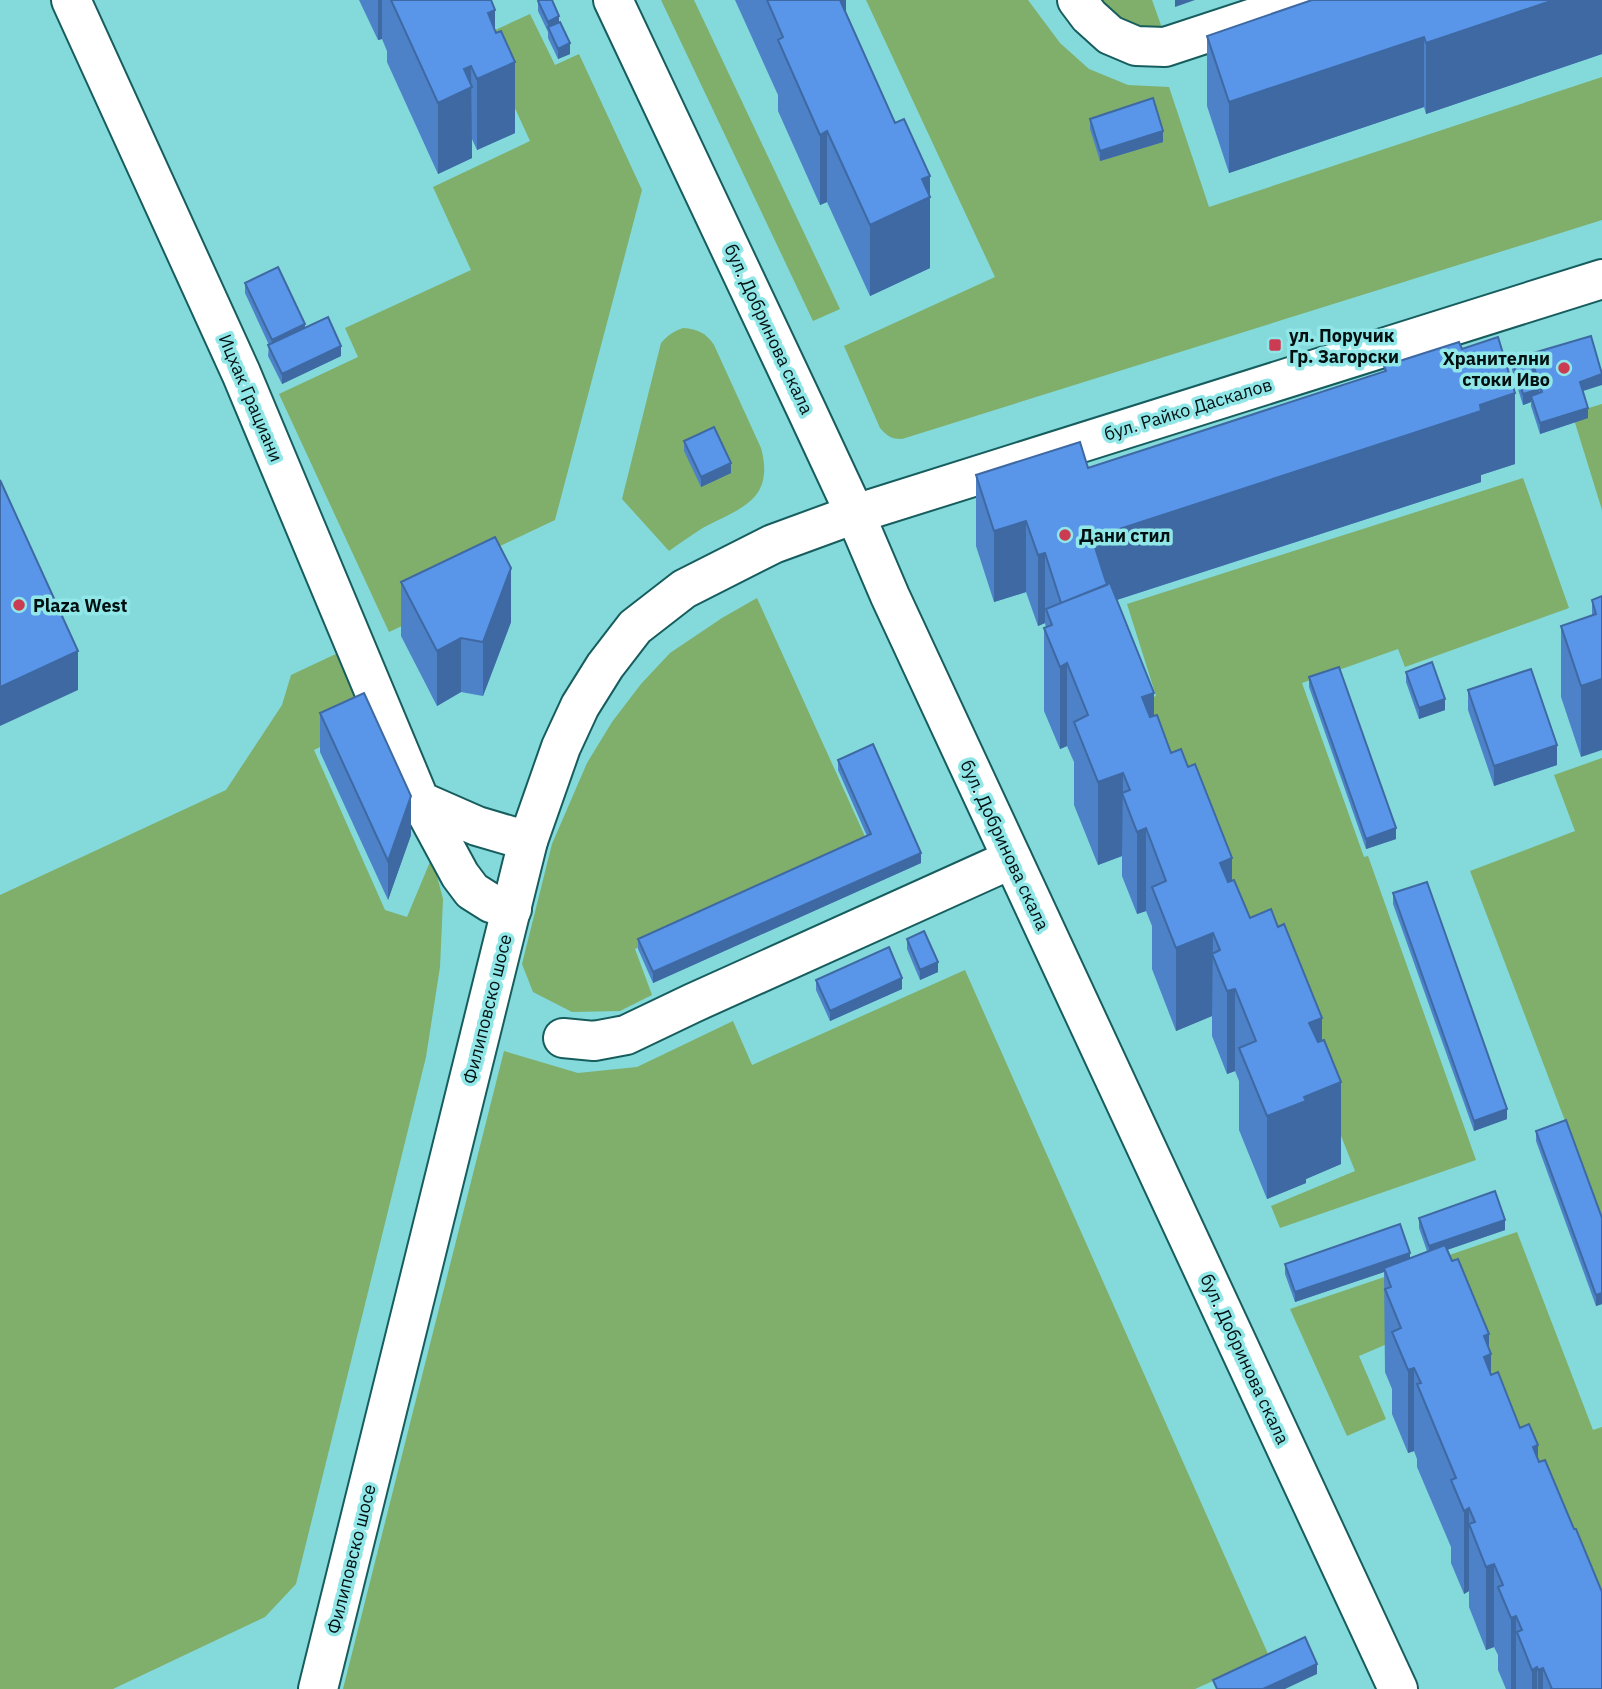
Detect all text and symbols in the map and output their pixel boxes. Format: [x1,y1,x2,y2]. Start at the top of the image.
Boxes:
street label: бул. Добринова скала [719,240,819,418]
place label: ул. Поручик Гр. Загорски [1289,324,1399,368]
street label: Ицхак Грациани [214,331,288,465]
marker: ул. Поручик Гр. Загорски [1267,337,1283,353]
place label: Хранителни стоки Иво [1443,347,1550,391]
marker: Хранителни стоки Иво [1556,360,1572,376]
street label: бул. Райко Даскалов [1101,373,1275,445]
place label: Дани стил [1079,524,1171,547]
marker: Дани стил [1057,527,1073,543]
place label: Plaza West [33,594,127,617]
marker: Plaza West [11,597,27,613]
street label: бул. Добринова скала [955,756,1055,934]
street label: Филиповско шосе [457,932,517,1086]
street label: бул. Добринова скала [1195,1270,1295,1448]
street label: Филиповско шосе [321,1482,381,1636]

